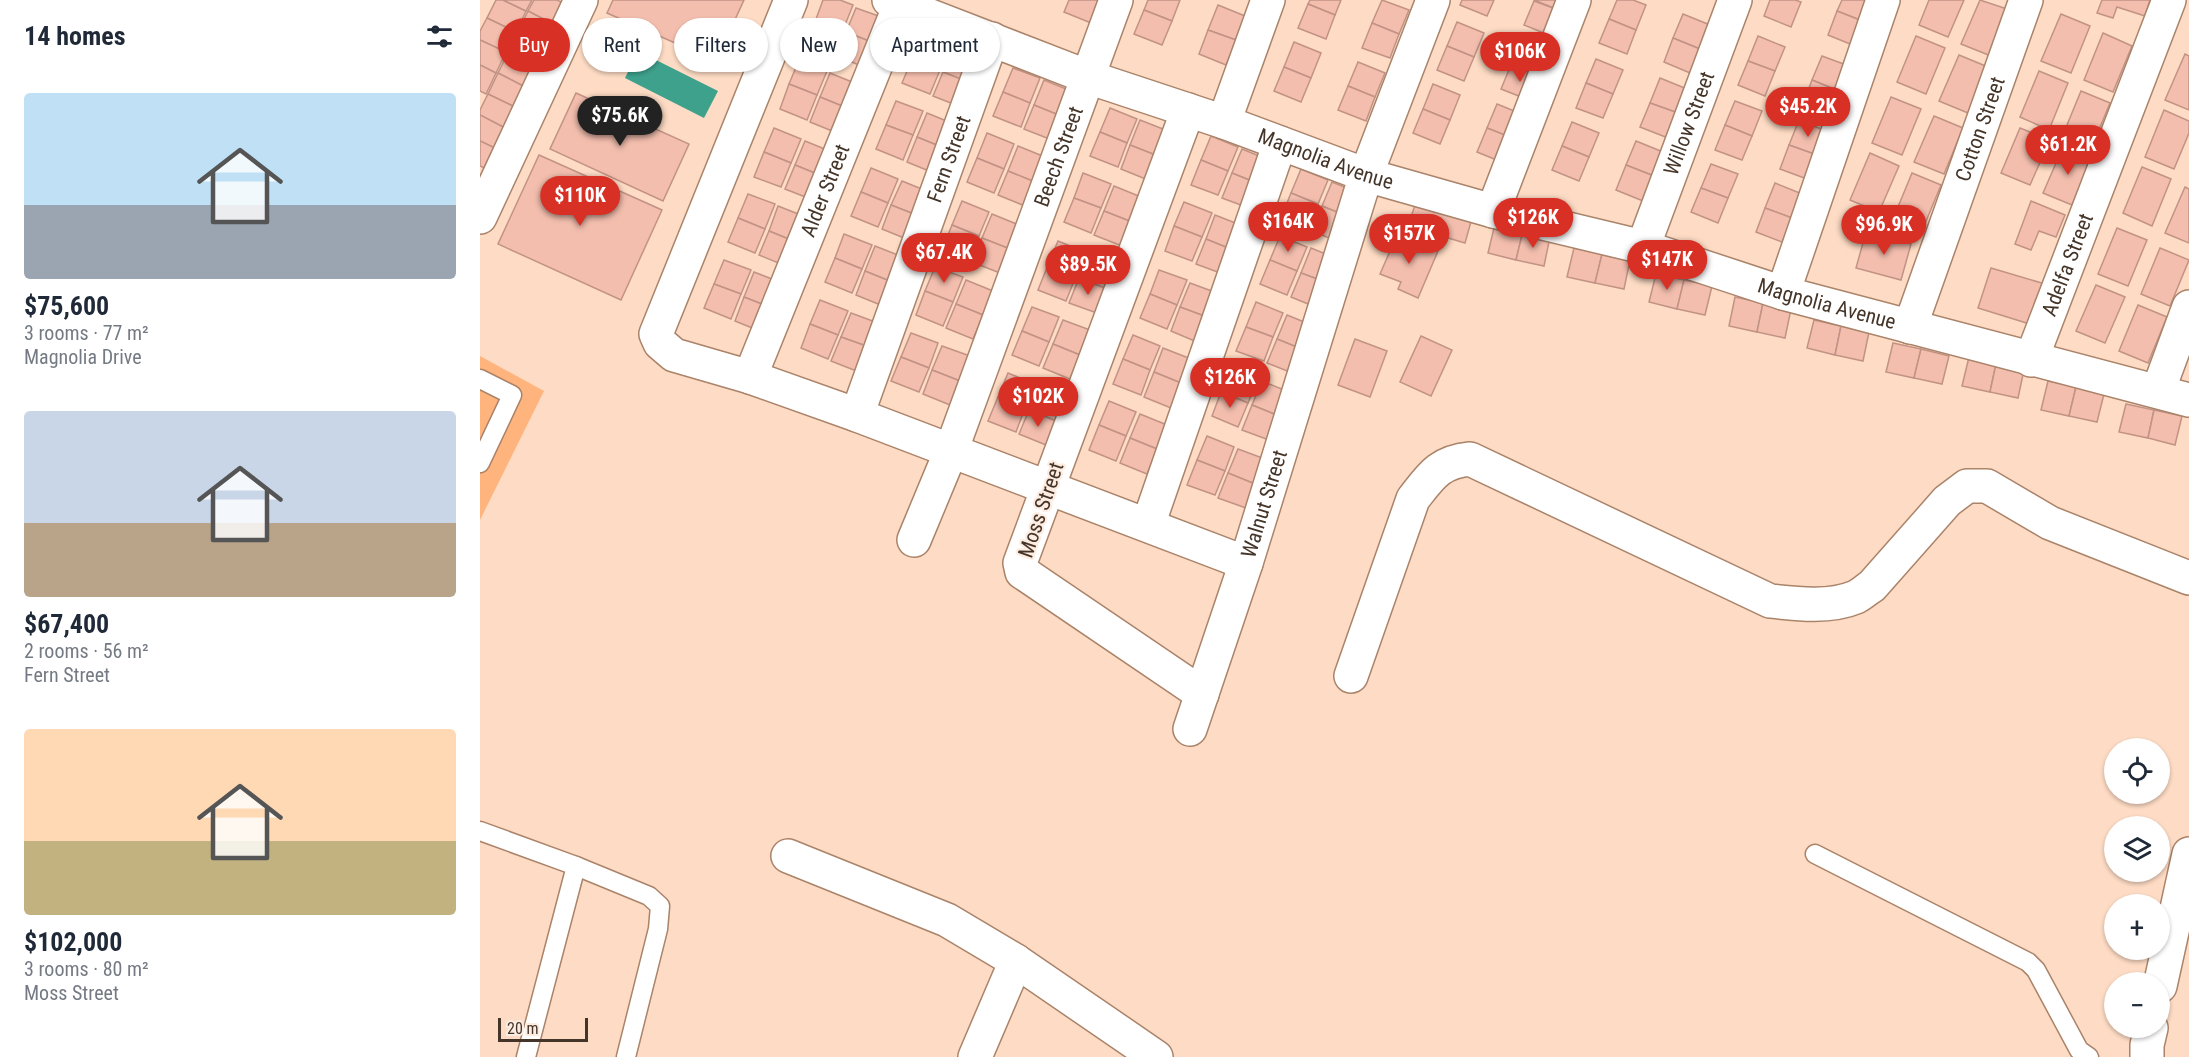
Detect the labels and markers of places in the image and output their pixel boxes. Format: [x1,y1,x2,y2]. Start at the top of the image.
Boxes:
pin: $106K [1478,32,1562,83]
pin: $45.2K [1759,87,1857,138]
pin: $75.6K [571,96,669,147]
pin: $61.2K [2019,125,2117,176]
pin: $110K [538,176,622,227]
pin: $126K [1491,198,1575,249]
pin: $164K [1246,202,1330,253]
pin: $96.9K [1835,205,1933,256]
pin: $157K [1367,214,1451,265]
pin: $67.4K [895,233,993,284]
pin: $147K [1625,240,1709,291]
pin: $89.5K [1039,245,1137,296]
pin: $126K [1188,358,1272,409]
pin: $102K [996,377,1080,428]

